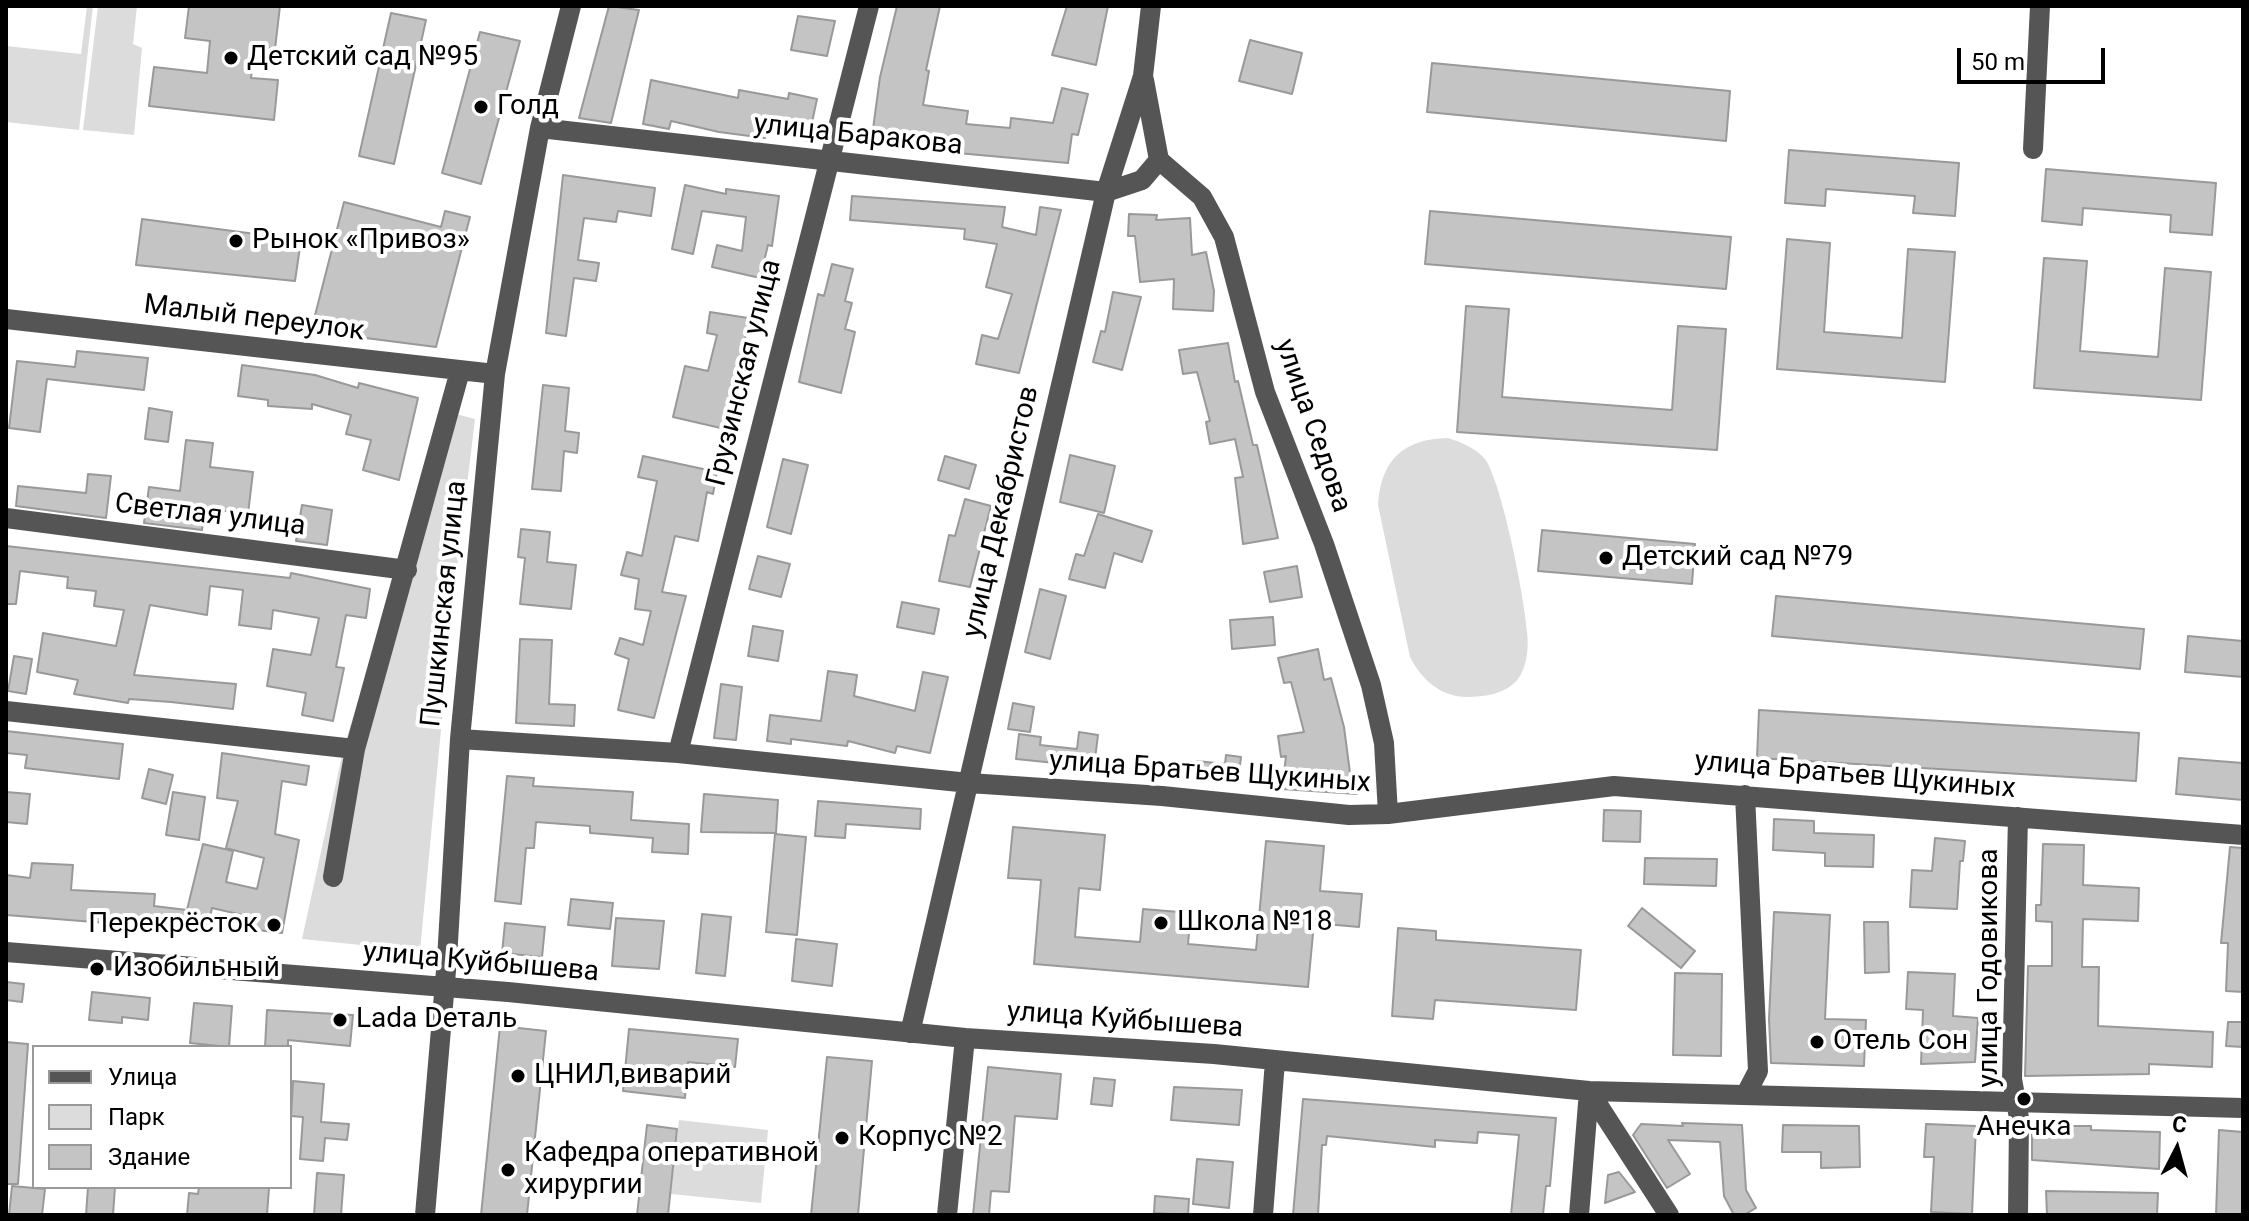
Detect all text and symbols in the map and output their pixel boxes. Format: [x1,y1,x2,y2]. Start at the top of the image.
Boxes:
scale bar [1961,32,2109,82]
place label: Детский сад №95 [247,41,478,75]
text: 50 m [1971,48,2025,76]
marker: Детский сад №95 [222,49,240,67]
place label: Голд [497,90,559,124]
marker: Голд [472,98,490,116]
street label: улица Баракова [752,108,964,164]
place label: Рынок «Привоз» [252,224,470,258]
marker: Рынок «Привоз» [227,232,245,250]
street label: Грузинская улица [701,256,789,490]
street label: Малый переулок [142,289,366,349]
street label: улица Седова [1267,335,1357,517]
street label: улица Декабристов [957,383,1047,641]
street label: Пушкинская улица [415,479,475,729]
street label: Светлая улица [113,488,307,544]
place label: Детский сад №79 [1622,541,1853,575]
marker: Детский сад №79 [1597,549,1615,567]
street label: улица Братьев Щукиных [1048,745,1372,801]
street label: улица Братьев Щукиных [1693,745,2017,807]
street label: улица Годовикова [1973,849,2007,1087]
place label: Школа №18 [1177,906,1333,940]
place label: Перекрёсток [88,908,258,942]
marker: Школа №18 [1152,914,1170,932]
marker: Перекрёсток [265,916,283,934]
street label: улица Куйбышева [362,936,600,990]
place label: Изобильный [113,952,280,986]
marker: Изобильный [88,960,106,978]
street label: улица Куйбышева [1006,996,1244,1046]
place label: Lada Dеталь [356,1003,517,1037]
marker: Lada Dеталь [331,1011,349,1029]
place label: Отель Сон [1833,1025,1968,1059]
marker: Отель Сон [1808,1033,1826,1051]
legend [32,1045,292,1189]
place label: ЦНИЛ,виварий [534,1059,731,1093]
text: Улица [108,1063,177,1091]
marker: ЦНИЛ,виварий [509,1067,527,1085]
marker: Анечка [2015,1090,2033,1108]
text: Парк [108,1103,165,1131]
north arrow [2137,1109,2217,1189]
place label: Анечка [1977,1111,2071,1145]
text: С [2171,1111,2188,1138]
place label: Корпус №2 [858,1121,1003,1155]
marker: Корпус №2 [833,1129,851,1147]
place label: Кафедра оперативной хирургии [524,1137,819,1203]
text: Здание [108,1143,190,1171]
marker: Кафедра оперативной хирургии [499,1161,517,1179]

